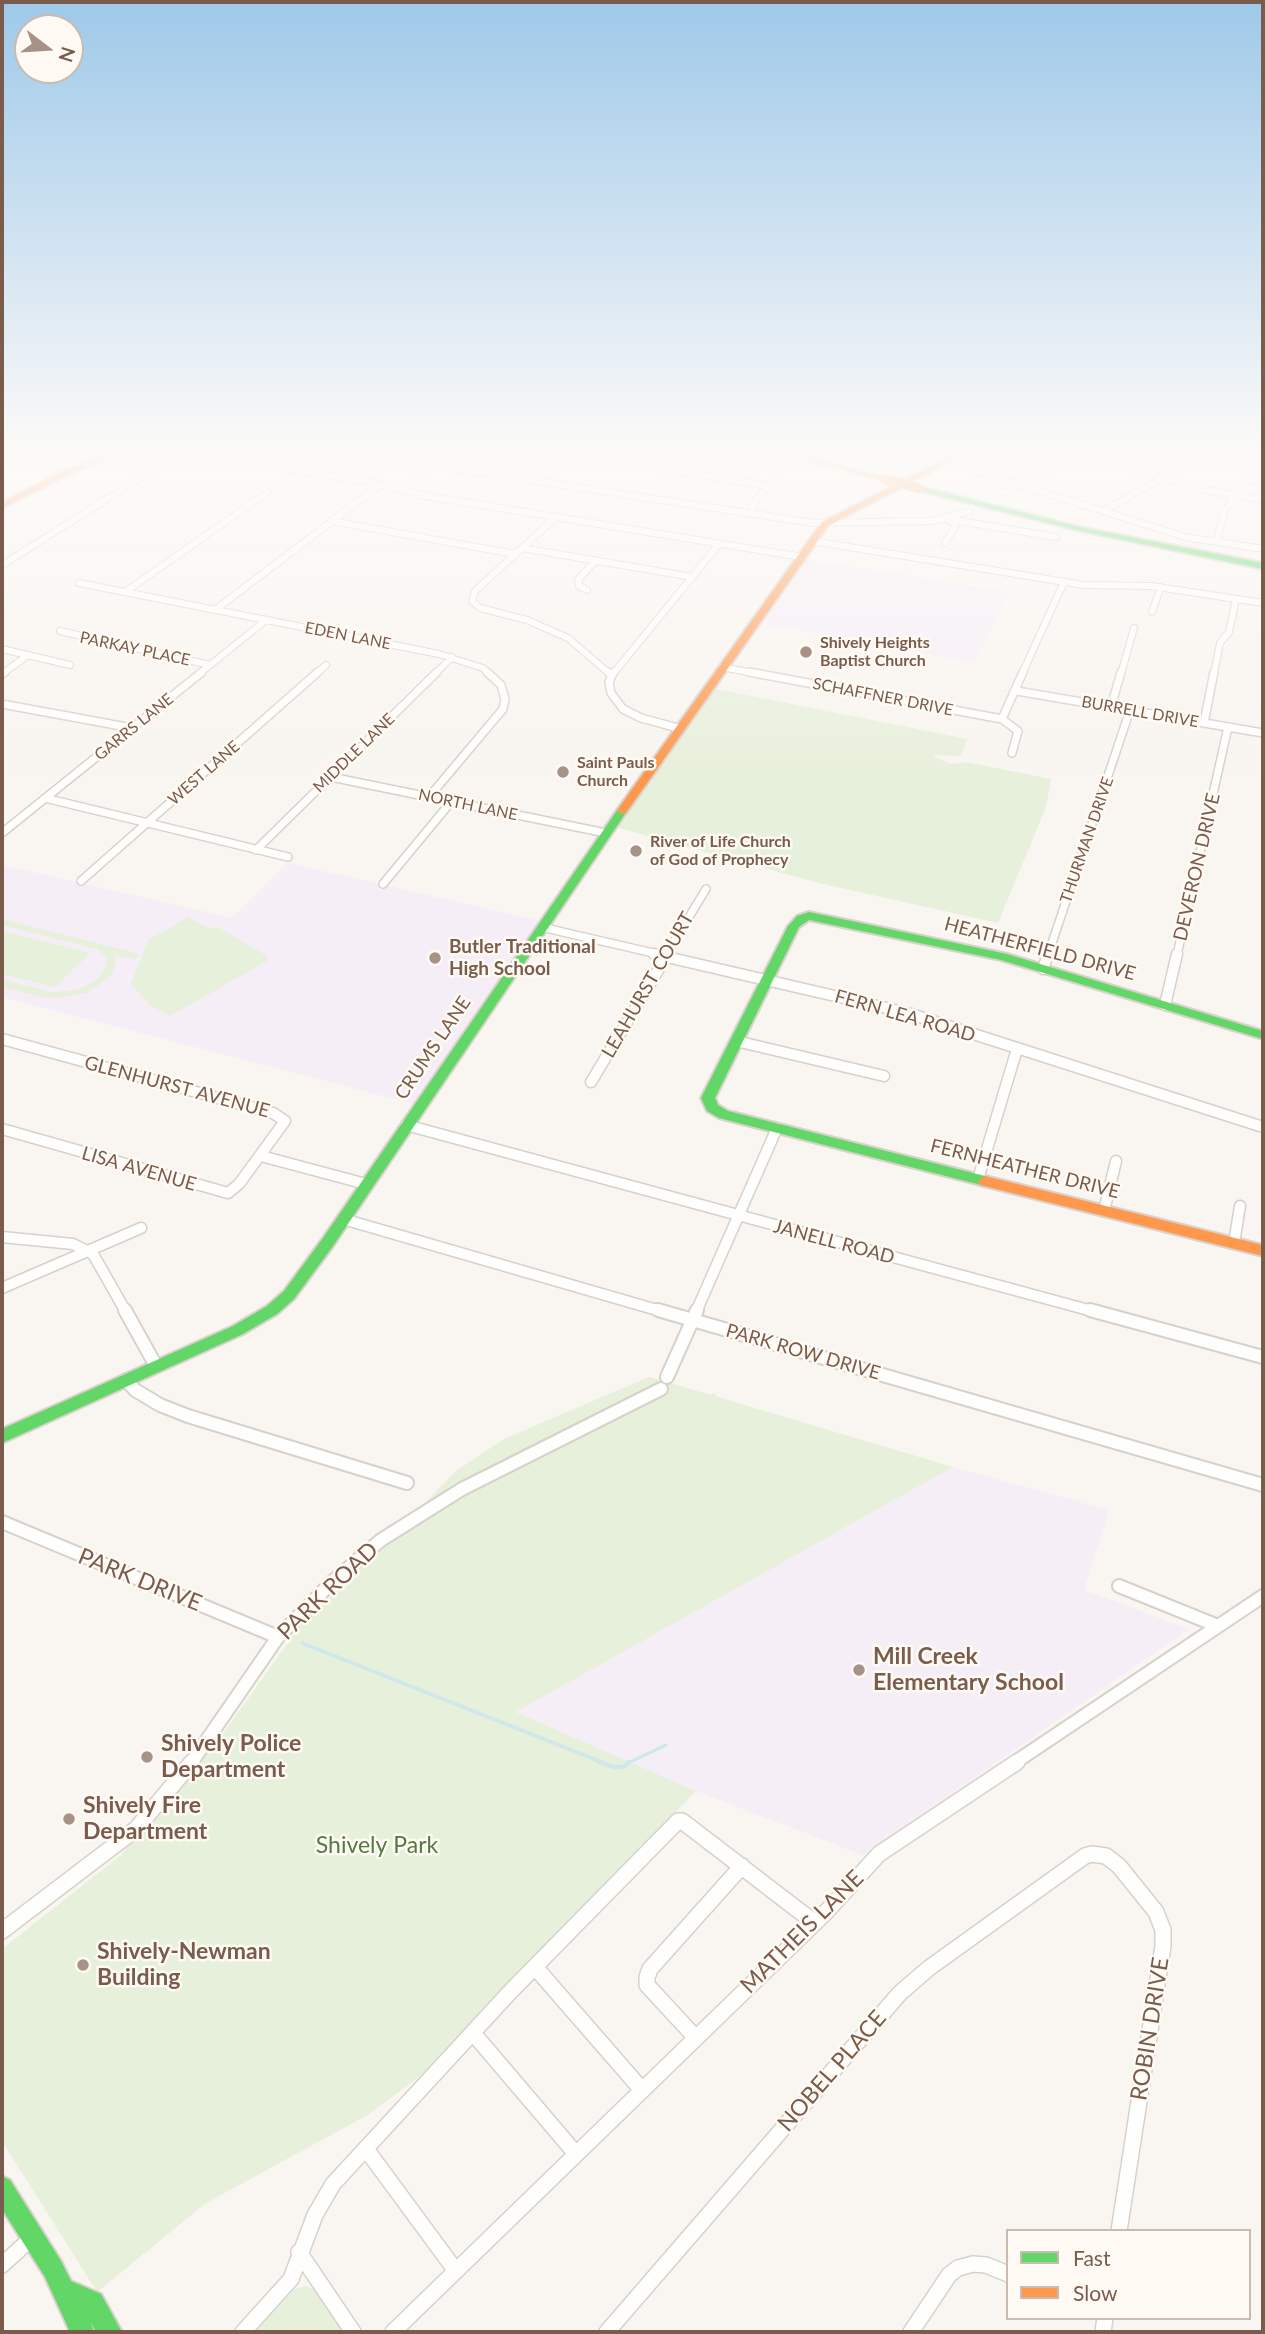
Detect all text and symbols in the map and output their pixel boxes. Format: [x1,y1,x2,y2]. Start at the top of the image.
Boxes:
north arrow [14,14,84,84]
text: N [55,44,81,65]
street label: EDEN LANE [303,618,393,654]
street label: PARKAY PLACE [78,628,192,670]
place label: Shively Heights Baptist Church [820,633,930,671]
marker: Shively Heights Baptist Church [798,644,814,660]
street label: SCHAFFNER DRIVE [811,674,955,720]
street label: GARRS LANE [91,689,177,765]
street label: BURRELL DRIVE [1080,692,1200,732]
street label: MIDDLE LANE [309,709,399,797]
street label: WEST LANE [164,737,244,809]
place label: Saint Pauls Church [577,753,654,791]
marker: Saint Pauls Church [555,764,571,780]
street label: THURMAN DRIVE [1056,774,1118,906]
street label: NORTH LANE [417,785,519,825]
street label: DEVERON DRIVE [1169,791,1225,943]
place label: River of Life Church of God of Prophecy [650,832,791,870]
marker: River of Life Church of God of Prophecy [628,843,644,859]
street label: LEAHURST COURT [597,908,699,1062]
street label: HEATHERFIELD DRIVE [942,912,1138,986]
place label: Butler Traditional High School [449,936,596,980]
marker: Butler Traditional High School [427,950,443,966]
street label: FERN LEA ROAD [832,985,978,1047]
street label: CRUMS LANE [390,992,476,1104]
street label: GLENHURST AVENUE [82,1051,272,1123]
street label: FERNHEATHER DRIVE [928,1134,1122,1204]
street label: LISA AVENUE [79,1142,199,1196]
street label: JANELL ROAD [771,1215,897,1269]
street label: PARK ROW DRIVE [723,1319,883,1385]
street label: PARK ROAD [272,1536,384,1646]
street label: PARK DRIVE [74,1543,206,1617]
place label: Mill Creek Elementary School [873,1643,1064,1697]
marker: Mill Creek Elementary School [851,1662,867,1678]
place label: Shively Police Department [161,1730,301,1784]
marker: Shively Police Department [139,1749,155,1765]
place label: Shively Fire Department [83,1792,207,1846]
marker: Shively Fire Department [61,1811,77,1827]
park label: Shively Park [316,1832,438,1860]
street label: MATHEIS LANE [735,1865,869,1999]
place label: Shively-Newman Building [97,1938,271,1992]
street label: ROBIN DRIVE [1125,1955,1175,2103]
marker: Shively-Newman Building [75,1957,91,1973]
street label: NOBEL PLACE [772,2005,892,2137]
legend [1006,2229,1251,2320]
text: Fast [1073,2245,1110,2270]
text: Slow [1073,2280,1117,2305]

